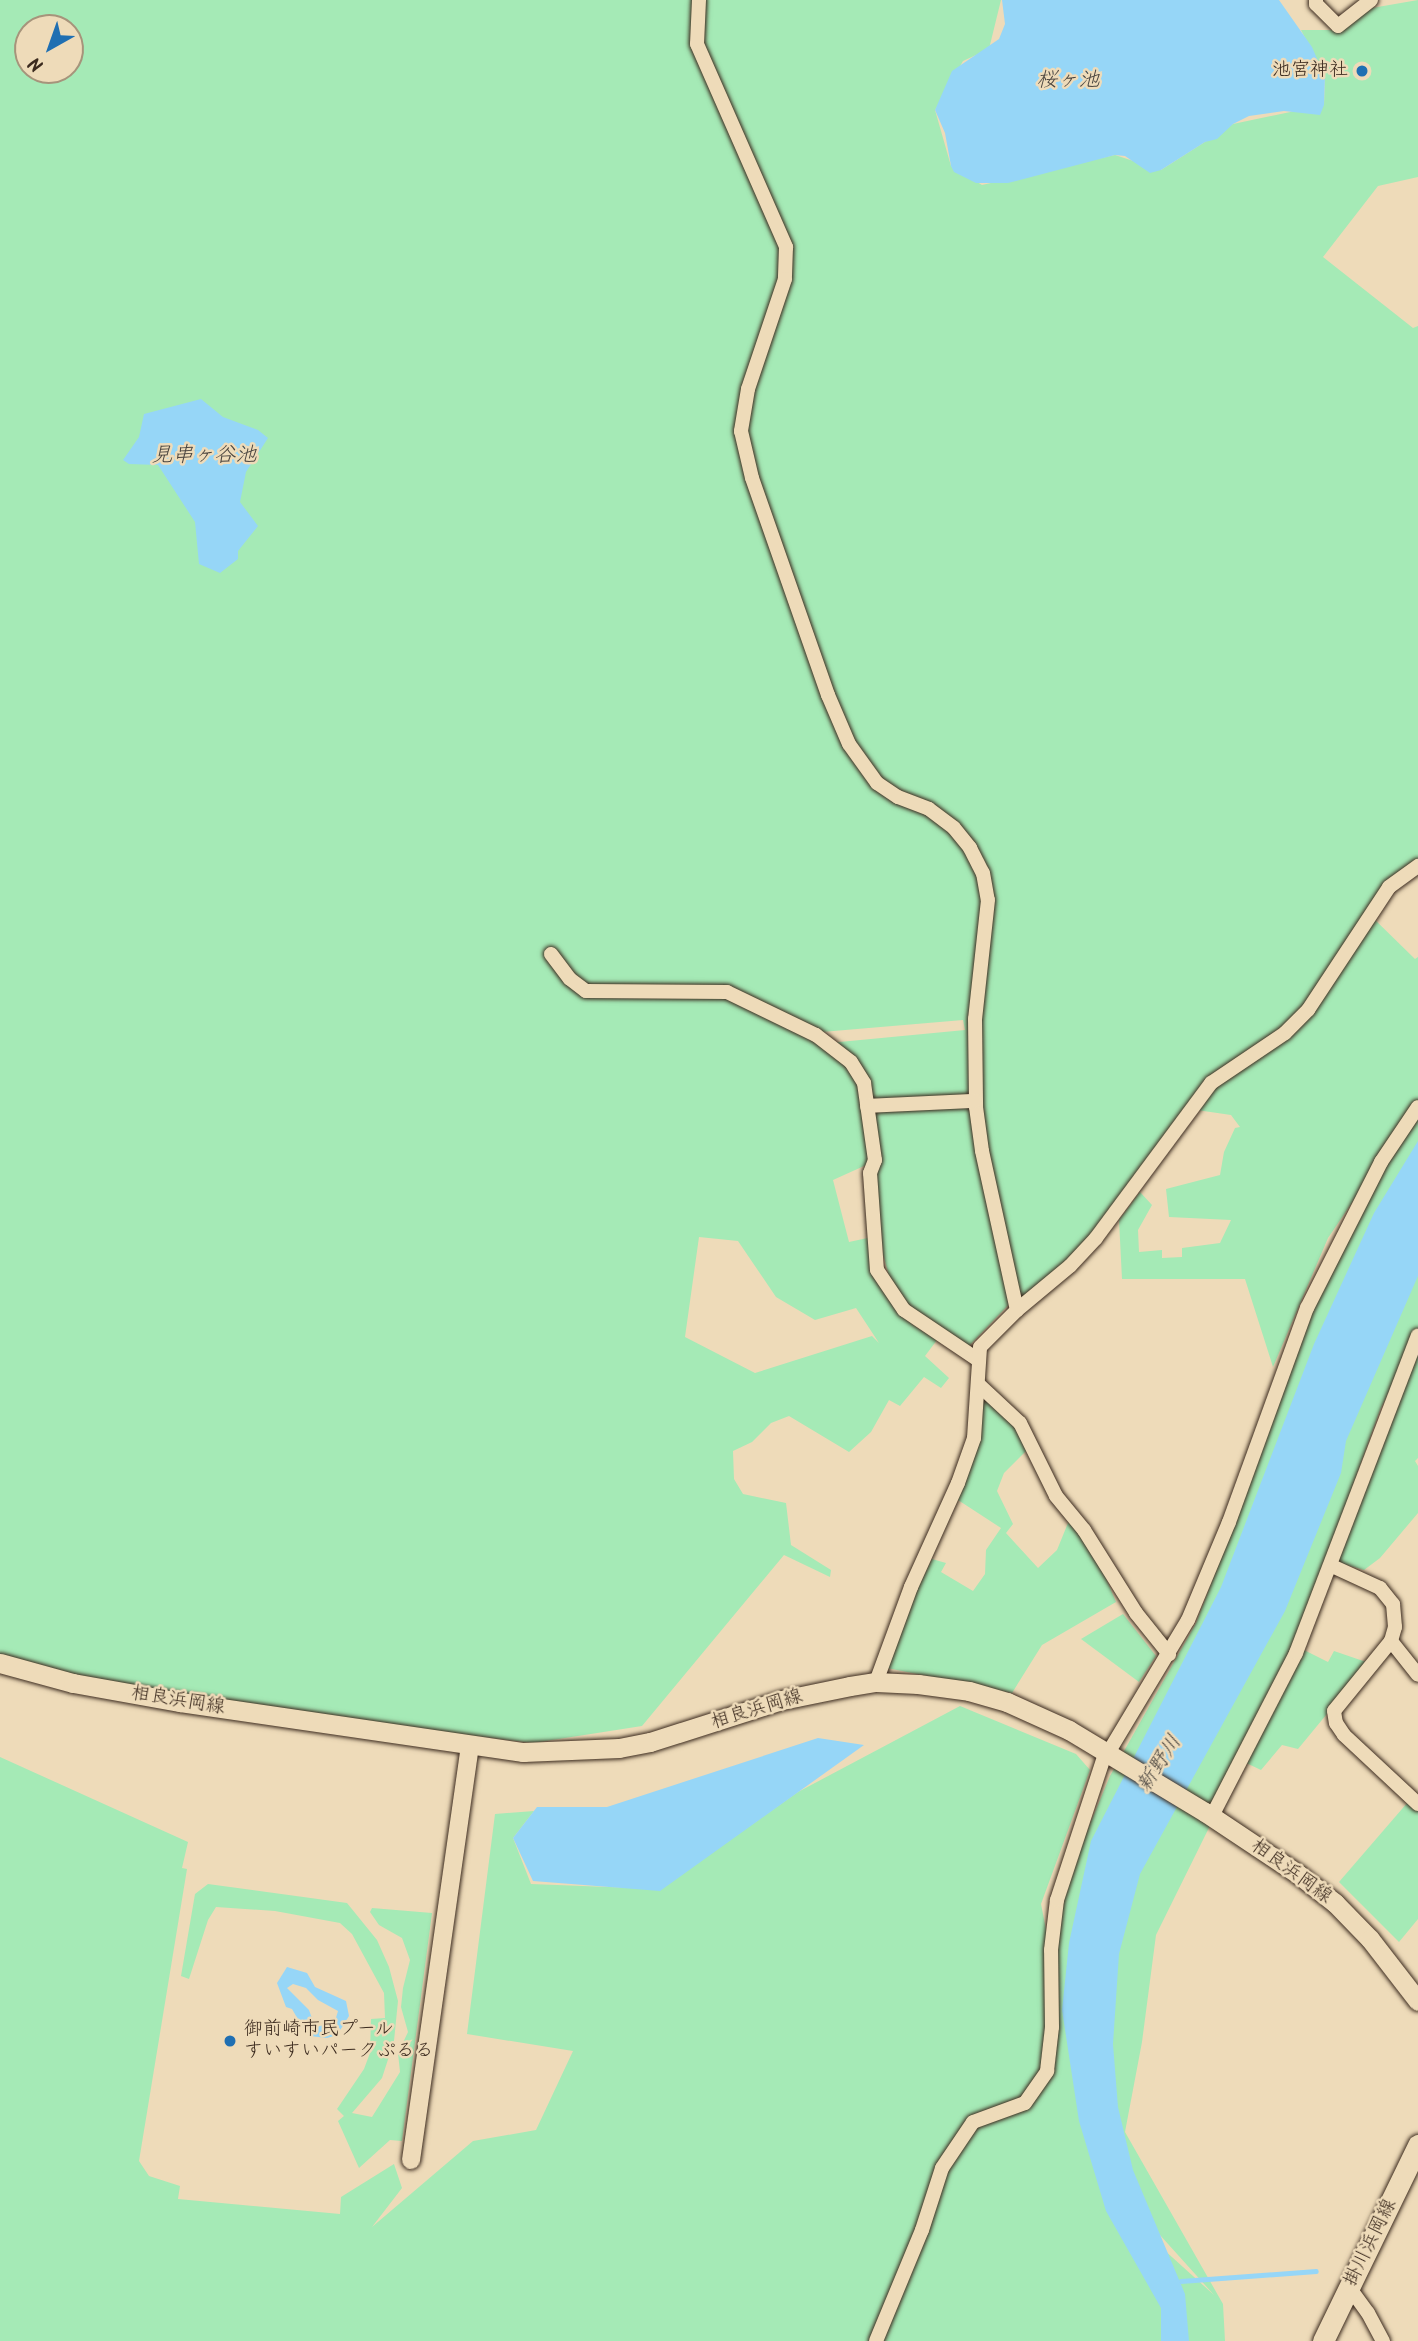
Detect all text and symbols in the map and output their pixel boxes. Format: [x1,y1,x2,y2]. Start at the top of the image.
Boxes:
north arrow [14,14,84,84]
text: N [23,48,51,79]
place label: 池宮神社 [1272,60,1348,82]
marker: 池宮神社 [1354,63,1370,79]
water label: 桜ヶ池 [1037,68,1099,94]
water label: 見串ヶ谷池 [152,443,256,469]
street label: 相良浜岡線 [129,1682,227,1720]
street label: 相良浜岡線 [708,1685,806,1735]
water label: 新野川 [1132,1731,1188,1797]
street label: 相良浜岡線 [1246,1835,1336,1909]
place label: 御前崎市民プール すいすいパークぷるる [244,2019,434,2063]
marker: 御前崎市民プール すいすいパークぷるる [222,2033,238,2049]
street label: 掛川浜岡線 [1340,2195,1402,2291]

